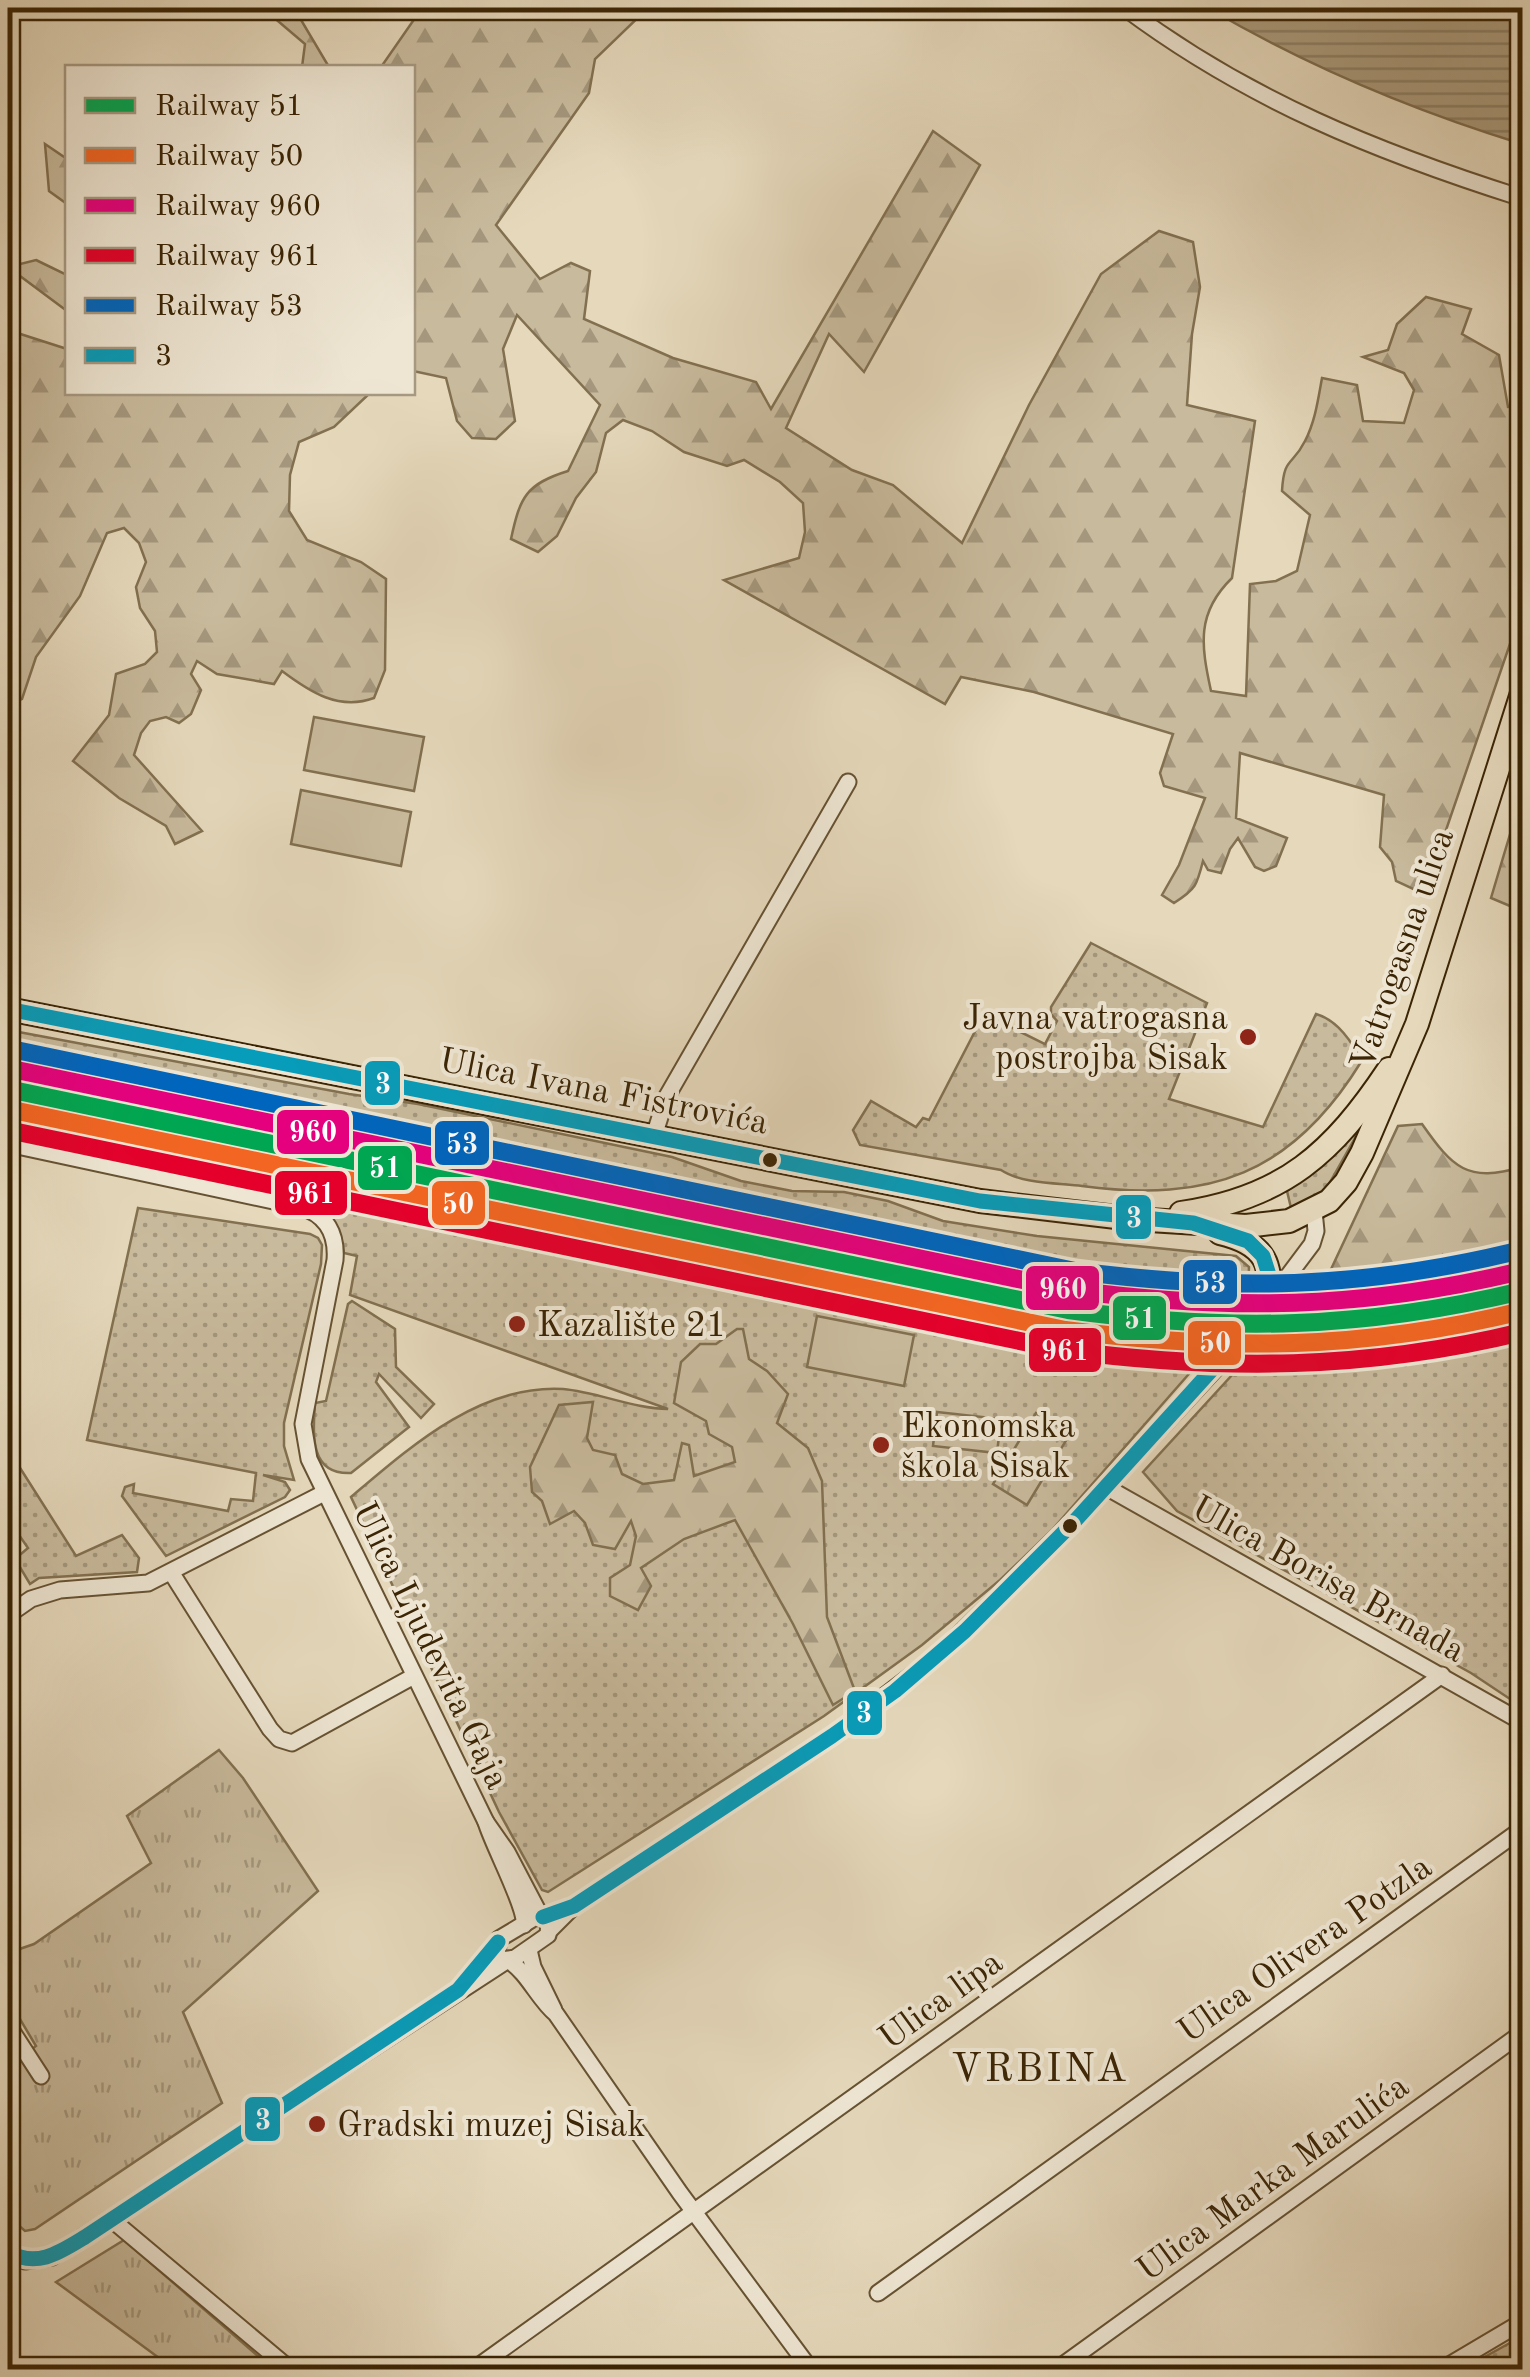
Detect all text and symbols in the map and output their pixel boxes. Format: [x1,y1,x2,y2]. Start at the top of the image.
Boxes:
legend [65,65,415,395]
text: Railway 51 [155,92,303,122]
text: Railway 50 [155,142,303,172]
text: Railway 960 [155,192,321,222]
text: Railway 961 [155,242,321,272]
text: Railway 53 [155,292,303,322]
text: 3 [155,342,172,372]
street label: Vatrogasna ulica [1346,825,1461,1075]
place label: Javna vatrogasna postrojba Sisak [962,1002,1228,1077]
marker: Javna vatrogasna postrojba Sisak [1237,1026,1259,1048]
street label: Ulica Ivana Fistrovića [436,1043,771,1142]
line badge: 3 [363,1059,402,1107]
text: 3 [375,1072,391,1100]
line badge: 960 [275,1108,351,1156]
line badge: 53 [433,1119,491,1167]
text: 960 [289,1120,337,1148]
text: 53 [446,1132,478,1160]
line badge: 51 [356,1144,414,1192]
unlabelled marker [760,1150,780,1170]
text: 51 [369,1156,401,1184]
line badge: 961 [273,1169,349,1217]
line badge: 50 [430,1179,487,1227]
text: 961 [287,1182,335,1210]
text: 50 [442,1192,474,1220]
line badge: 3 [1114,1193,1153,1241]
text: 3 [1126,1206,1142,1234]
line badge: 53 [1181,1258,1239,1306]
line badge: 960 [1024,1264,1101,1312]
text: 53 [1194,1271,1226,1299]
text: 960 [1039,1277,1087,1305]
line badge: 51 [1111,1294,1168,1342]
text: 51 [1124,1307,1156,1335]
place label: Kazalište 21 [537,1309,726,1344]
marker: Kazalište 21 [506,1313,528,1335]
line badge: 50 [1186,1319,1243,1367]
line badge: 961 [1027,1326,1103,1374]
text: 50 [1199,1331,1231,1359]
text: 961 [1041,1339,1089,1367]
place label: Ekonomska škola Sisak [901,1410,1075,1485]
marker: Ekonomska škola Sisak [870,1434,892,1456]
street label: Ulica Borisa Brnada [1185,1491,1470,1670]
street label: Ulica Ljudevita Gaja [345,1497,514,1795]
unlabelled marker [1060,1516,1080,1536]
line badge: 3 [845,1689,884,1737]
text: 3 [856,1701,872,1729]
street label: Ulica Olivera Potzla [1172,1850,1438,2050]
street label: Ulica lipa [873,1945,1010,2057]
district label: VRBINA [951,2051,1129,2091]
street label: Ulica Marka Marulića [1131,2069,1416,2289]
line badge: 3 [243,2095,282,2143]
text: 3 [255,2108,271,2136]
place label: Gradski muzej Sisak [337,2109,646,2144]
marker: Gradski muzej Sisak [306,2113,328,2135]

